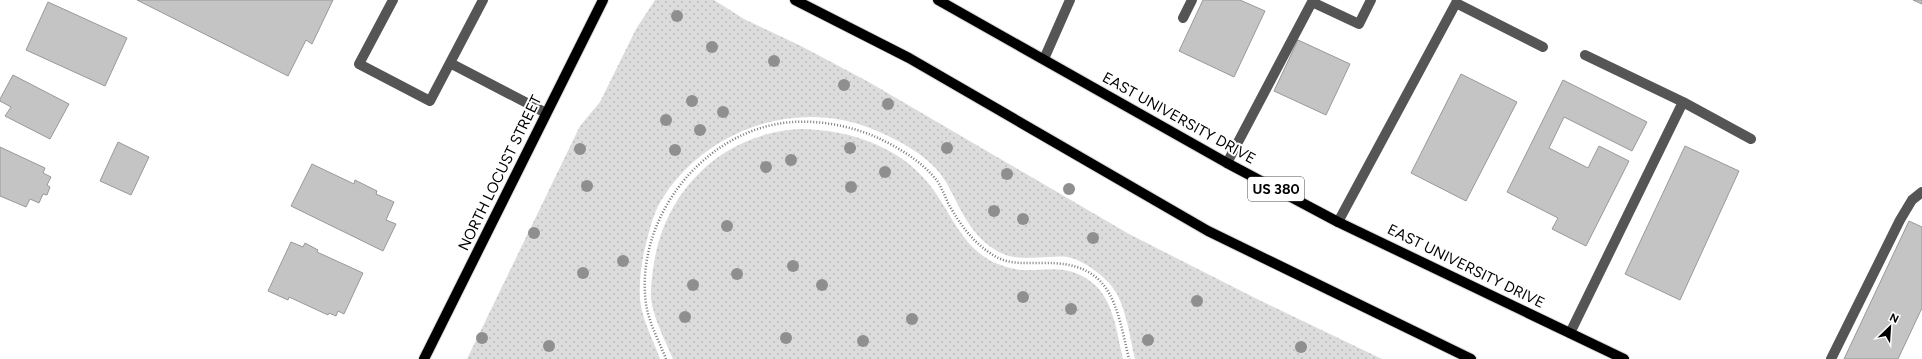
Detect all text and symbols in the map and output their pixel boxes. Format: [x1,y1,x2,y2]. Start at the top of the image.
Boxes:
street label: EAST UNIVERSITY DRIVE [1099,68,1259,168]
street label: NORTH LOCUST STREET [455,92,546,254]
road number: US 380 [1248,177,1304,201]
street label: EAST UNIVERSITY DRIVE [1385,220,1547,312]
north arrow [1870,307,1910,347]
text: N [1887,311,1901,326]

